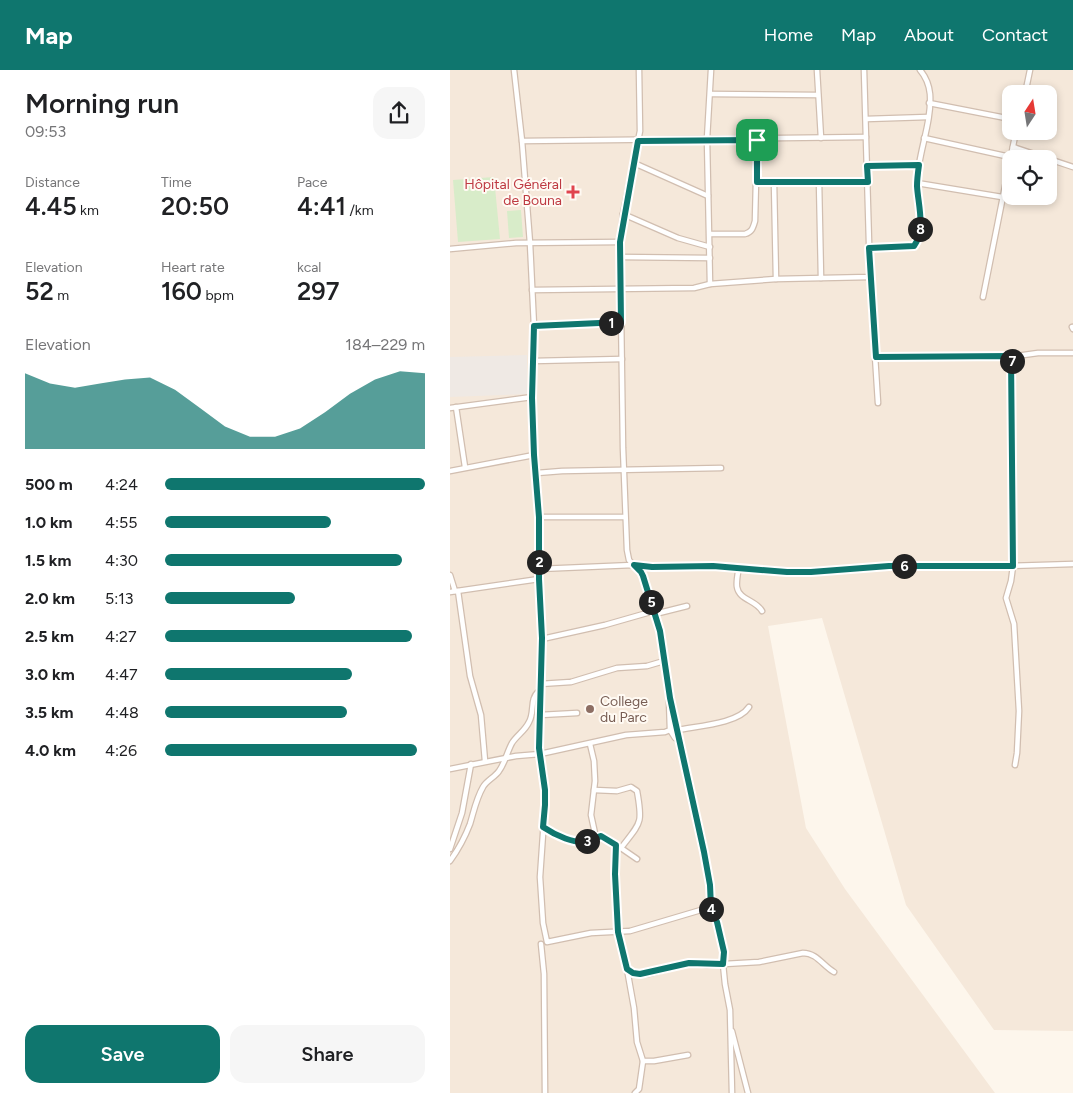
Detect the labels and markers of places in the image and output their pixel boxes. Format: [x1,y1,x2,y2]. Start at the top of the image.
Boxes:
pin [736,119,778,161]
place label: Hôpital Général de Bouna [464,176,562,209]
marker: Hôpital Général de Bouna [566,185,580,199]
pin: 8 [908,216,932,242]
pin: 1 [598,310,624,336]
pin: 7 [1000,348,1024,374]
pin: 2 [526,550,552,574]
pin: 6 [892,554,916,578]
pin: 5 [638,590,664,614]
place label: College du Parc [600,693,648,726]
marker: College du Parc [584,703,596,715]
pin: 3 [574,828,600,854]
pin: 4 [698,896,724,922]

